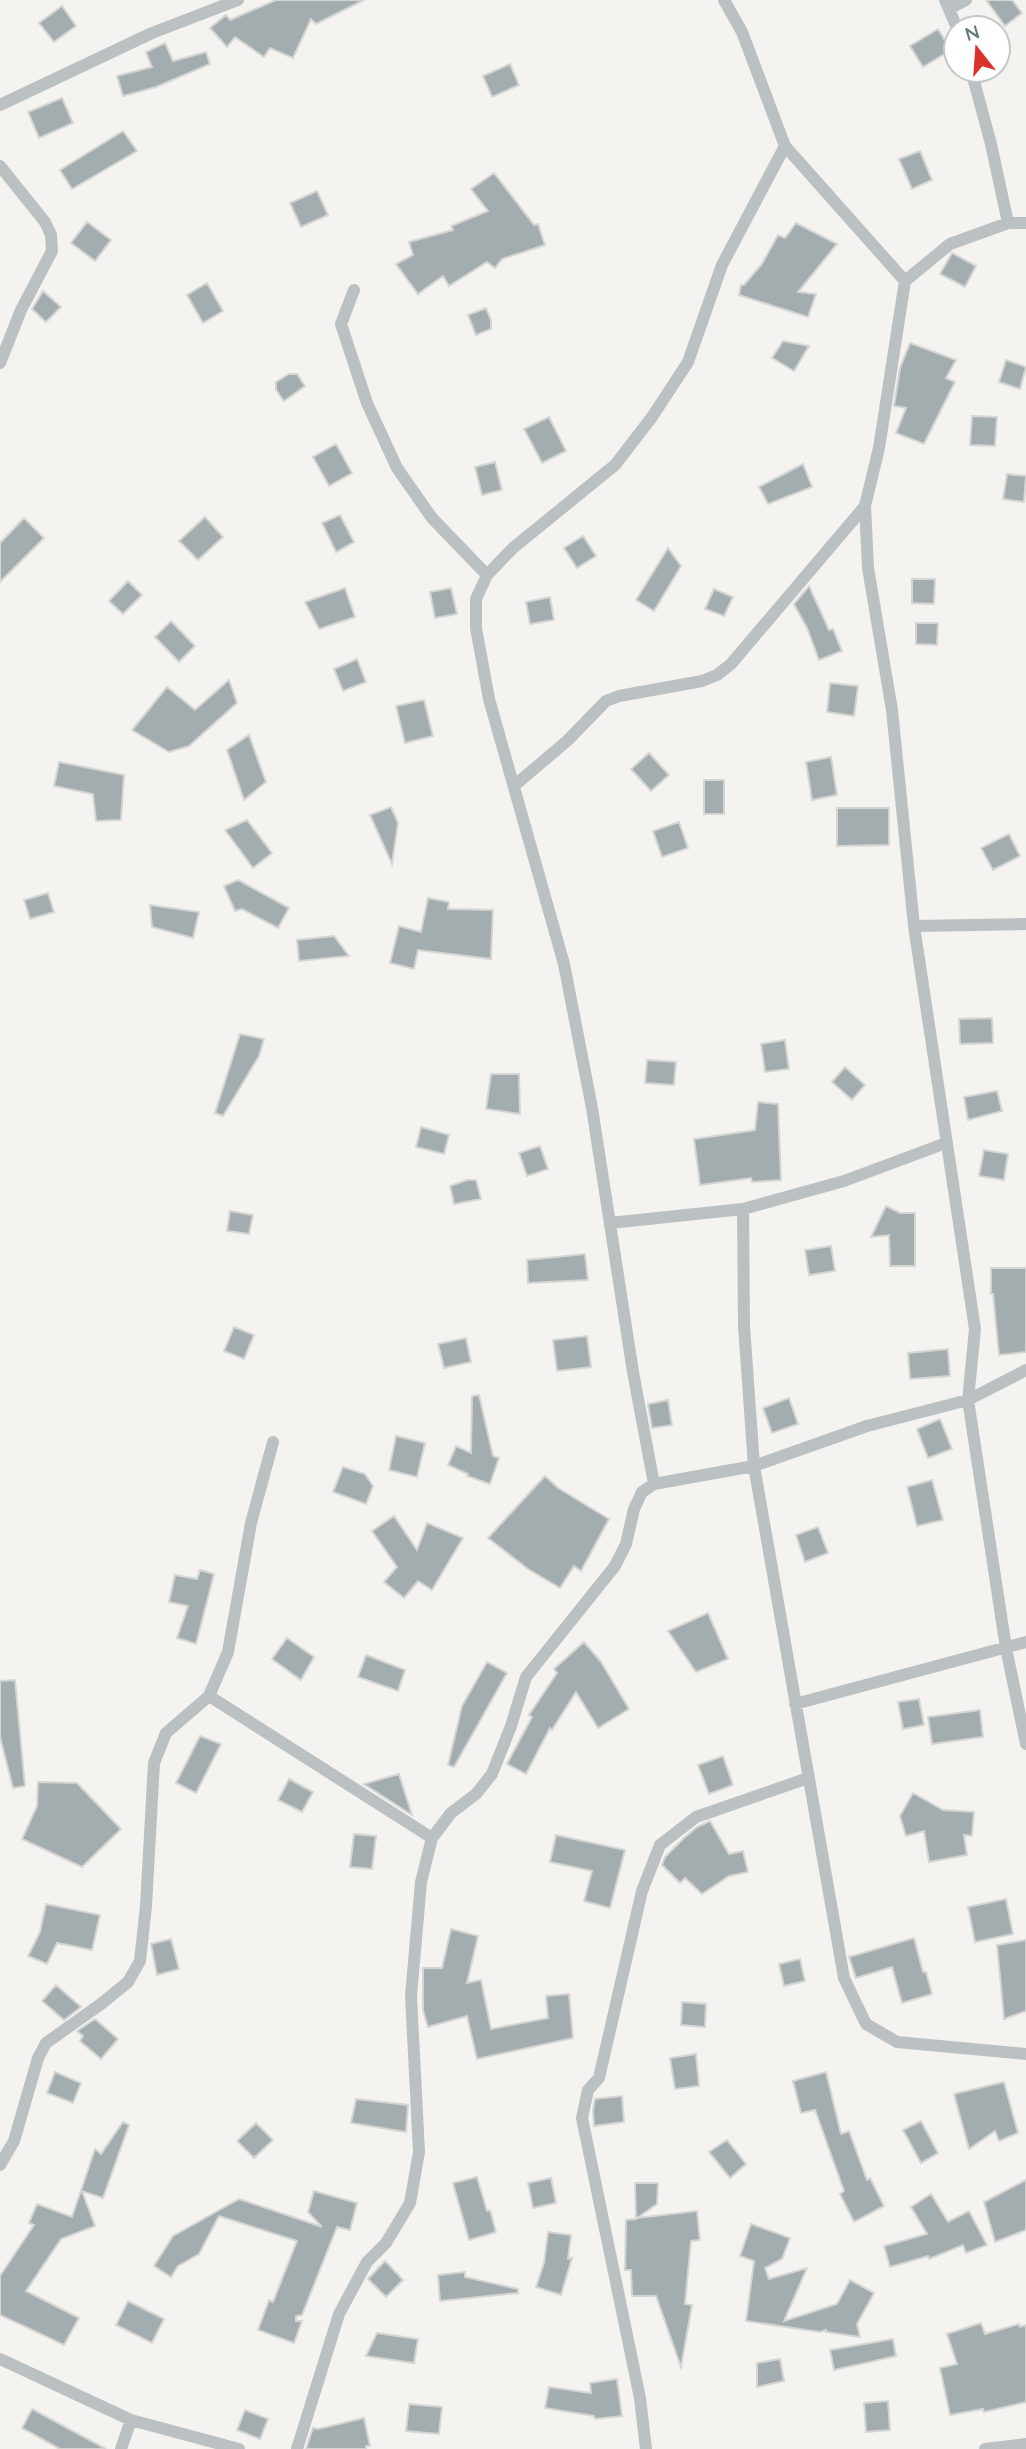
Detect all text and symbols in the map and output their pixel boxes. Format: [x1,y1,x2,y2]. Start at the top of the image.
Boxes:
north arrow [942,14,1012,84]
text: N [962,19,982,46]

